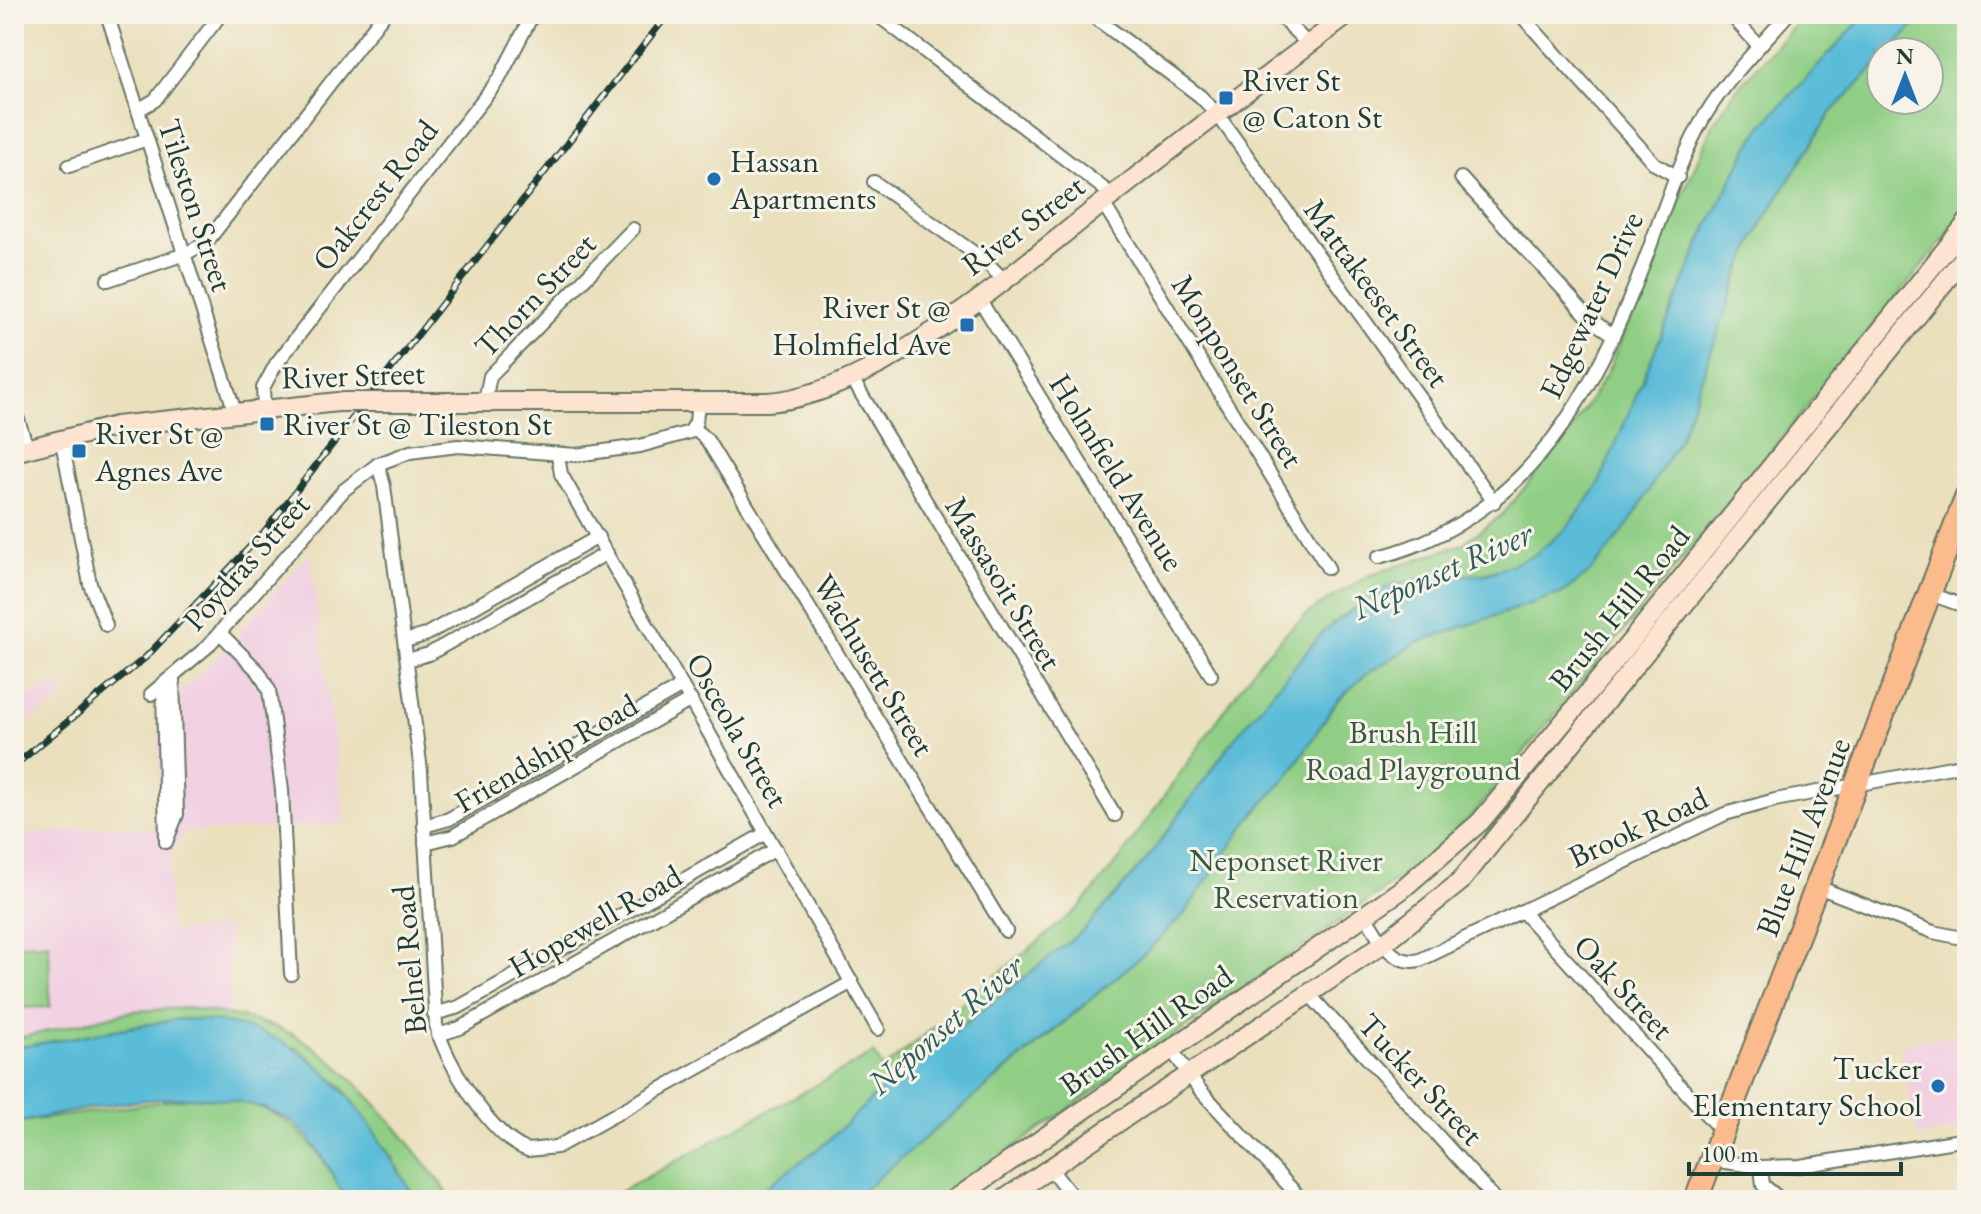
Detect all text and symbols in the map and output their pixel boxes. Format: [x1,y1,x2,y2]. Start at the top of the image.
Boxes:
north arrow [1865,36,1945,116]
text: N [1896,42,1914,71]
place label: River St @ Caton St [1242,59,1382,138]
marker: River St @ Caton St [1217,89,1235,107]
street label: Oakcrest Road [303,110,448,280]
street label: Tileston Street [148,113,244,297]
place label: Hassan Apartments [729,140,876,219]
street label: River Street [953,165,1093,285]
marker: Hassan Apartments [705,170,723,188]
street label: Mattakeeset Street [1294,190,1460,396]
street label: Edgewater Drive [1529,205,1653,405]
street label: Thorn Street [465,224,605,366]
street label: Monponset Street [1162,267,1314,475]
place label: River St @ Holmfield Ave [772,286,951,365]
marker: River St @ Holmfield Ave [958,316,976,334]
street label: River Street [280,352,426,398]
street label: Holmfield Avenue [1040,365,1194,579]
place label: River St @ Tileston St [283,403,552,445]
place label: River St @ Agnes Ave [94,412,224,491]
marker: River St @ Tileston St [258,415,276,433]
marker: River St @ Agnes Ave [70,442,88,460]
street label: Poydras Street [173,484,319,640]
street label: Massasoit Street [936,489,1072,677]
water label: Neponset River [1344,510,1541,630]
street label: Brush Hill Road [1539,516,1699,700]
street label: Wachusett Street [803,566,945,764]
street label: Osceola Street [677,645,799,815]
street label: Friendship Road [447,683,646,822]
park label: Brush Hill Road Playground [1305,711,1522,790]
street label: Blue Hill Avenue [1746,732,1860,942]
street label: Brook Road [1562,776,1715,878]
park label: Neponset River Reservation [1189,839,1383,918]
street label: Hopewell Road [501,854,690,987]
street label: Belnel Road [382,883,436,1036]
street label: Oak Street [1565,926,1683,1048]
water label: Neponset River [857,943,1034,1105]
street label: Brush Hill Road [1051,954,1241,1105]
street label: Tucker Street [1349,1004,1493,1154]
place label: Tucker Elementary School [1692,1047,1922,1126]
marker: Tucker Elementary School [1929,1077,1947,1095]
scale bar [1689,1126,1901,1176]
text: 100 m [1701,1138,1759,1169]

